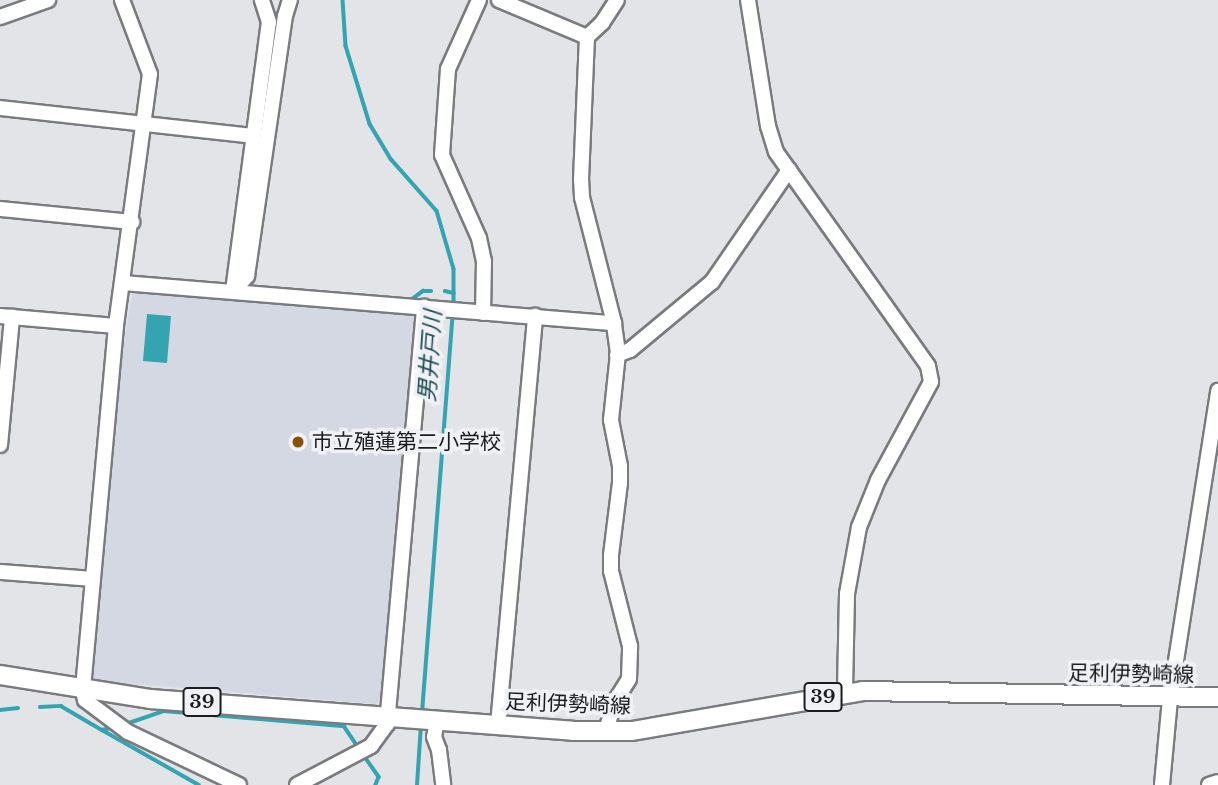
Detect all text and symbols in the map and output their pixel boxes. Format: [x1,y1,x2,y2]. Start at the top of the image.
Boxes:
water label: 男井戸川 [413,309,447,403]
place label: 市立殖蓮第二小学校 [312,429,501,455]
marker: 市立殖蓮第二小学校 [290,434,306,450]
street label: 足利伊勢崎線 [1068,660,1194,688]
road number: 39 [802,682,844,712]
road number: 39 [181,687,223,718]
street label: 足利伊勢崎線 [505,689,631,719]

